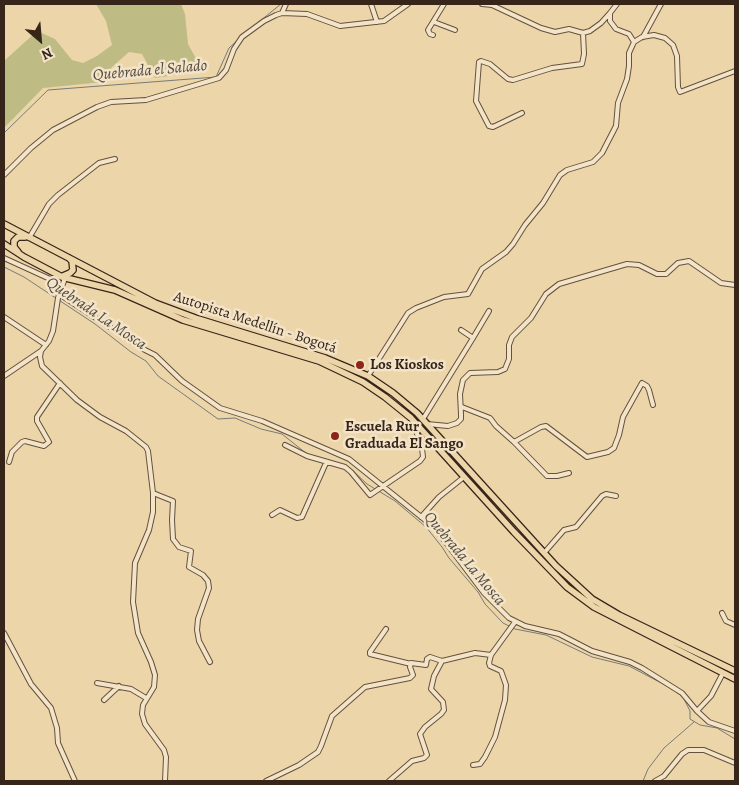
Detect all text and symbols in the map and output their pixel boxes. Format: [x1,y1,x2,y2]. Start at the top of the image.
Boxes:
north arrow [15,15,65,65]
text: N [38,43,56,65]
water label: Quebrada el Salado [92,56,208,86]
water label: Quebrada La Mosca [42,273,150,355]
street label: Autopista Medellín - Bogotá [171,288,339,358]
place label: Los Kioskos [370,356,444,374]
marker: Los Kioskos [354,359,366,371]
place label: Escuela Rur Graduada El Sango [345,418,464,453]
marker: Escuela Rur Graduada El Sango [329,430,341,442]
water label: Quebrada La Mosca [419,508,509,610]

